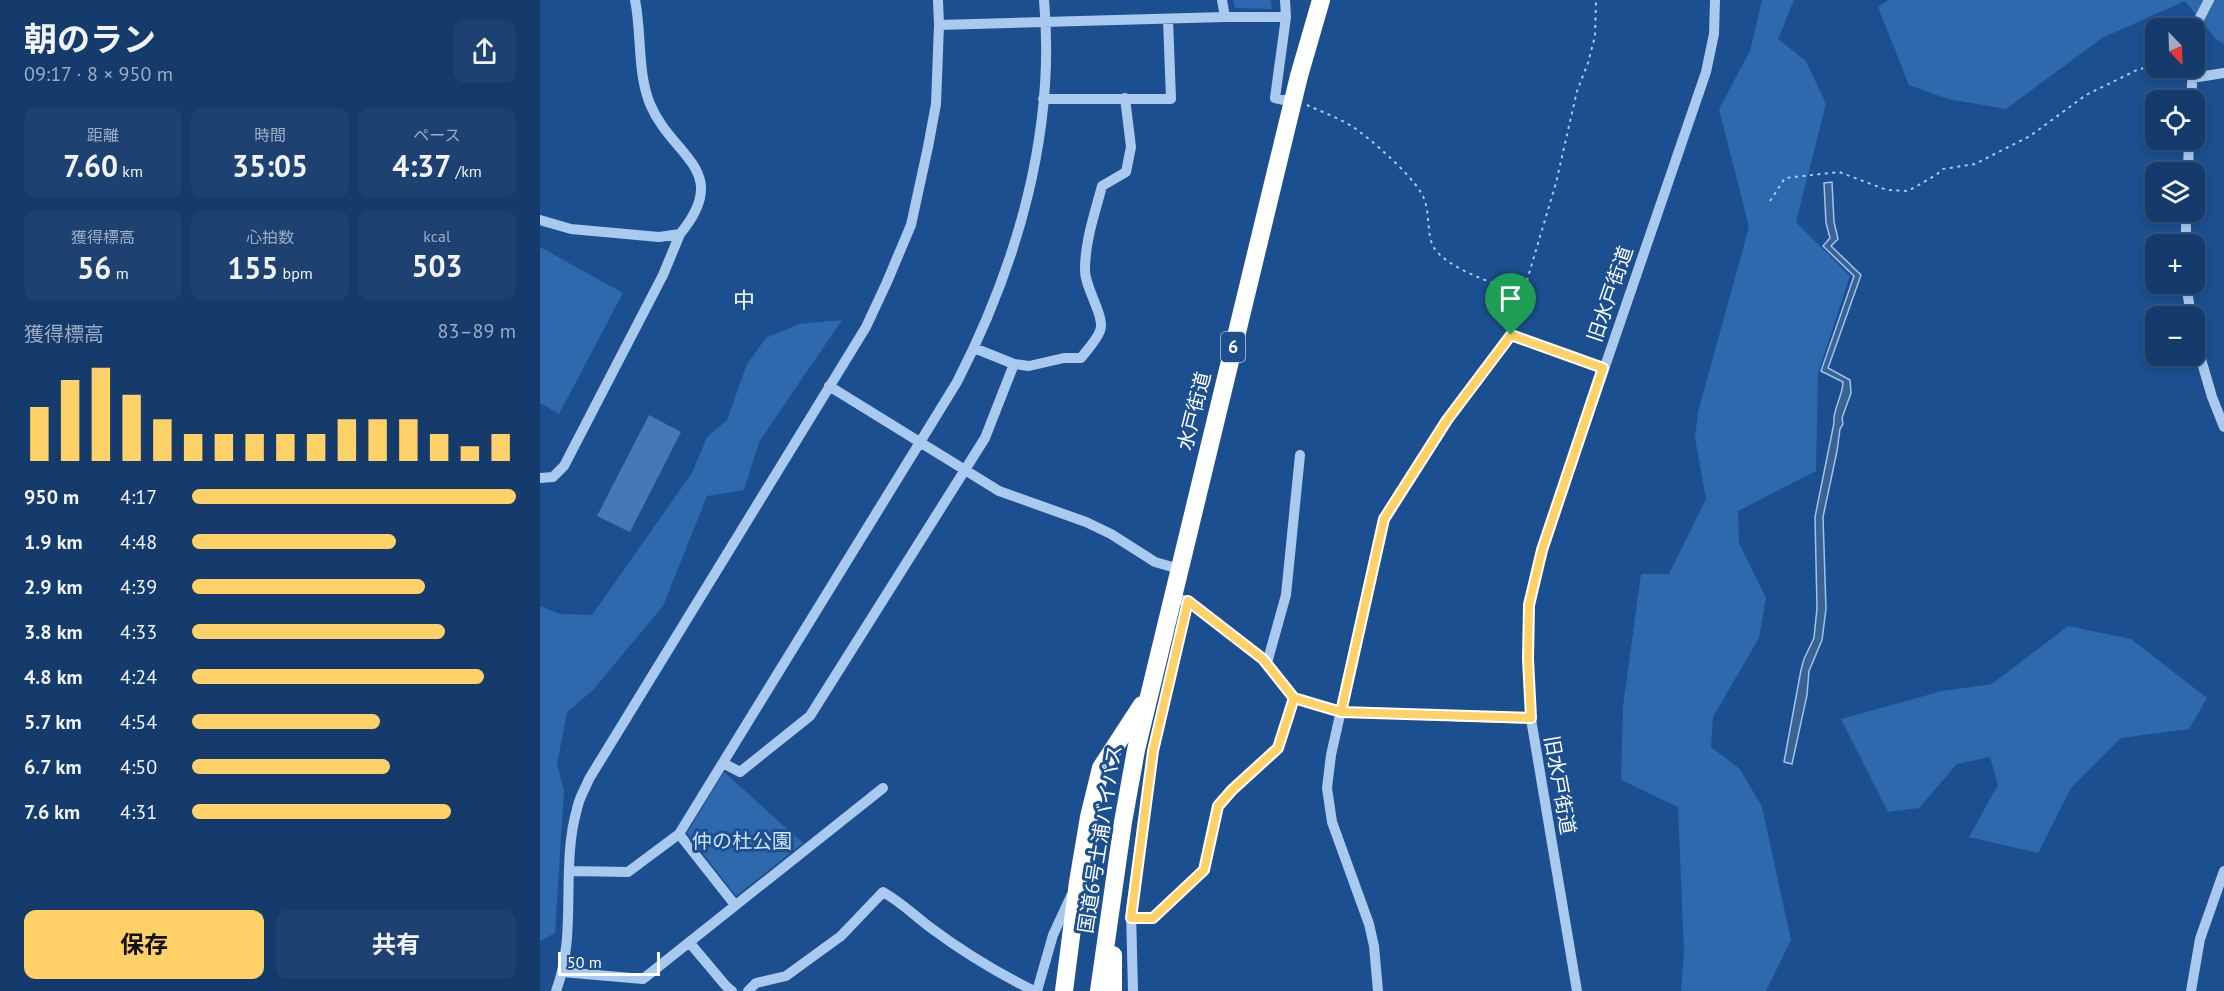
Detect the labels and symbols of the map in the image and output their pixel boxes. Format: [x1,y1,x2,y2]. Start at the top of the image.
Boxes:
north arrow [2145,18,2205,78]
street label: 旧水戸街道 [1581,242,1639,346]
pin [1485,273,1536,335]
district label: 中 [733,286,755,314]
road number: 6 [1221,332,1245,362]
street label: 水戸街道 [1172,369,1216,453]
street label: 旧水戸街道 [1539,734,1581,836]
street label: 国道6号土浦バイパス [1072,743,1128,935]
park label: 仲の杜公園 [692,828,792,854]
scale bar [558,949,660,976]

